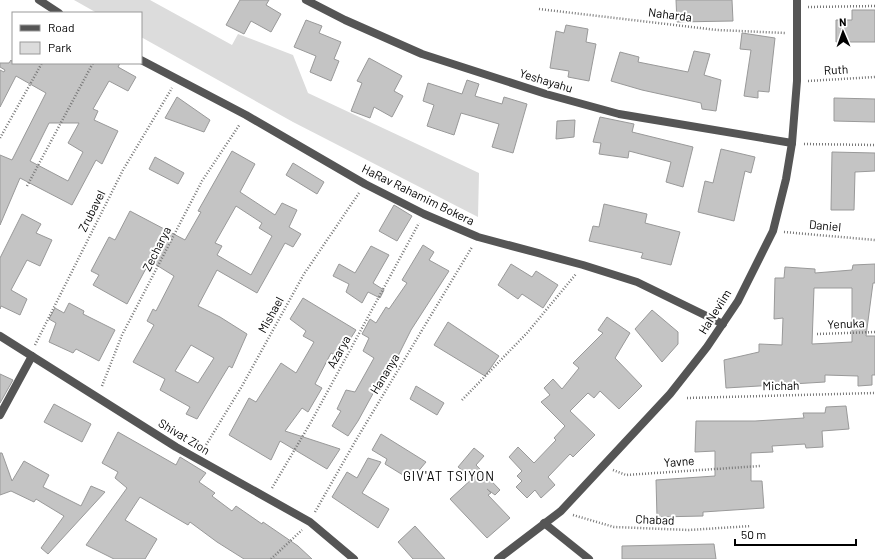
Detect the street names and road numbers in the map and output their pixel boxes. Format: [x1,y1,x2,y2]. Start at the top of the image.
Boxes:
street label: Naharda [648,4,693,24]
street label: Ruth [823,61,849,77]
street label: Yeshayahu [518,65,575,95]
street label: HaRav Rahamim Bokera [360,161,477,227]
street label: Zrubavel [75,187,107,234]
street label: Daniel [808,217,842,233]
street label: Zecharya [139,224,173,273]
street label: HaNeviim [695,286,733,336]
street label: Mishael [255,294,286,335]
street label: Yenuka [827,315,865,331]
street label: Azarya [324,333,353,370]
street label: Hananya [367,351,402,396]
street label: Michah [762,378,800,392]
street label: Shivat Zion [156,415,213,457]
street label: Yavne [663,453,695,469]
street label: Chabad [635,511,675,527]

